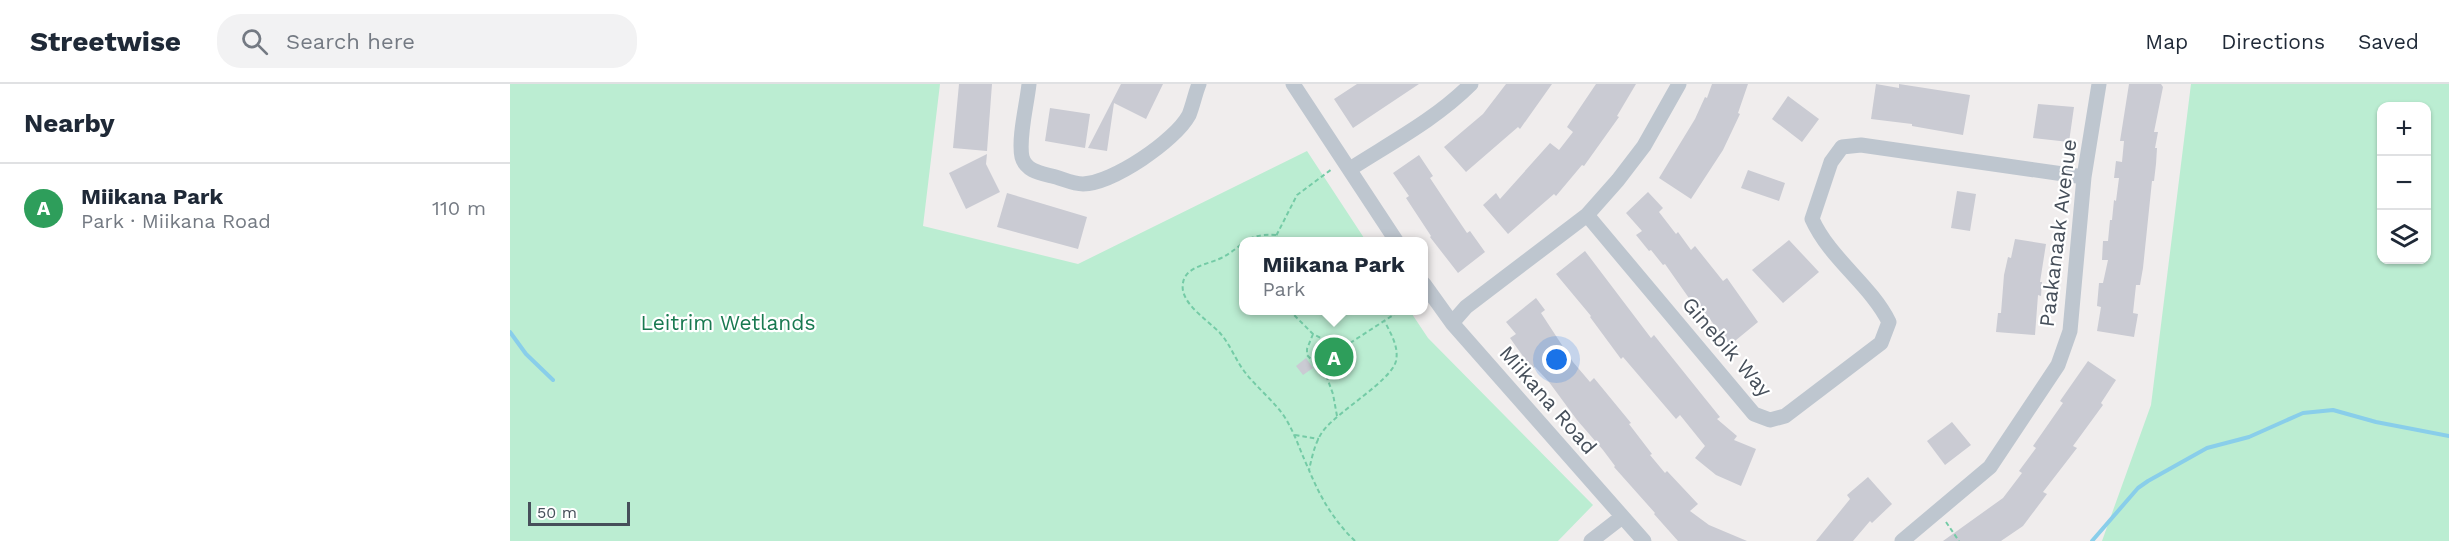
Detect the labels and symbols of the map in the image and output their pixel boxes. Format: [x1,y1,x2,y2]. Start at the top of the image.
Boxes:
street label: Paakanaak Avenue [2034,138,2081,328]
street label: Ginebik Way [1677,292,1778,402]
park label: Leitrim Wetlands [640,310,816,335]
pin: A [1314,334,1354,380]
street label: Miikana Road [1494,340,1602,459]
your location [1542,345,1571,374]
scale bar [528,499,630,526]

